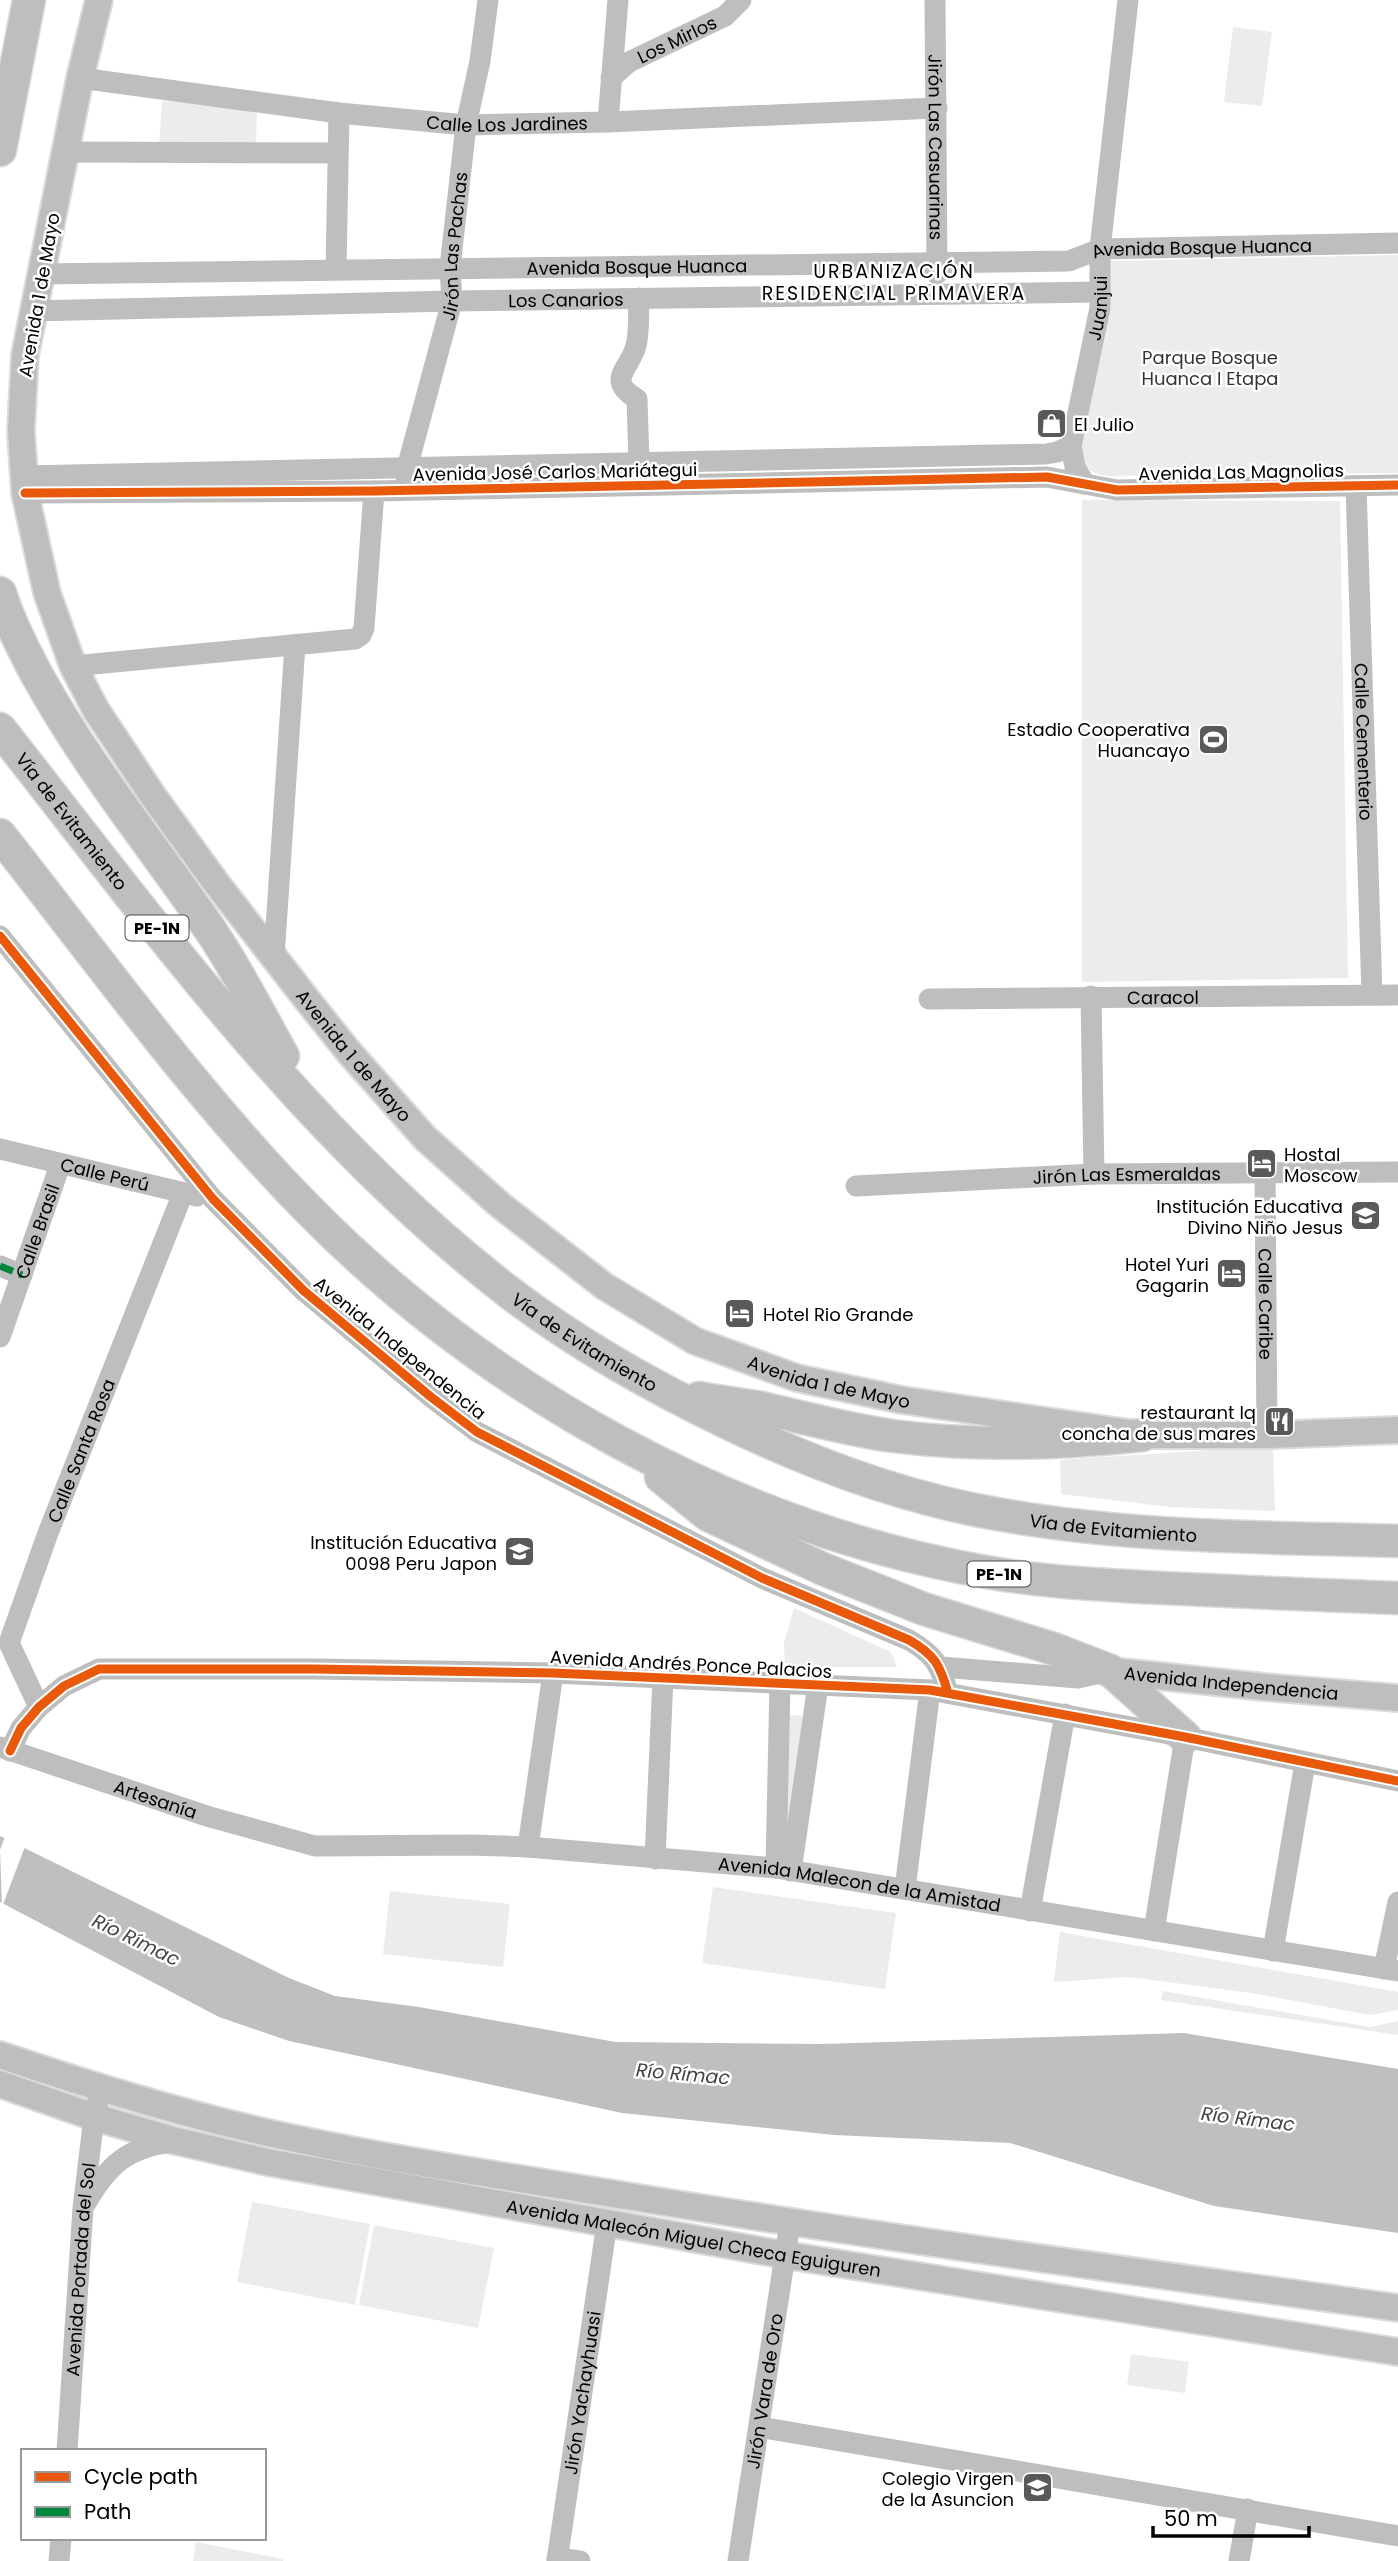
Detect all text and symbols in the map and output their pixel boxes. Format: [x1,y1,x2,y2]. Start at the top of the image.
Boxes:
street label: Los Mirlos [633,9,721,69]
street label: Jirón Las Casuarinas [923,54,949,240]
street label: Calle Los Jardines [425,109,588,138]
street label: Jirón Las Pachas [435,171,473,323]
street label: Avenida 1 de Mayo [12,211,66,379]
street label: Avenida Bosque Huanca [1087,232,1312,264]
street label: Avenida Bosque Huanca [526,253,748,280]
district label: URBANIZACIÓN RESIDENCIAL PRIMAVERA [762,258,1026,307]
street label: Juanjui [1081,276,1113,343]
street label: Los Canarios [508,286,624,313]
park label: Parque Bosque Huanca I Etapa [1141,345,1279,391]
shop icon: El Julio [1034,407,1068,441]
place label: El Julio [1074,412,1134,437]
street label: Avenida José Carlos Mariátegui [412,457,698,487]
street label: Avenida Las Magnolias [1138,458,1344,486]
street label: Calle Cementerio [1349,663,1379,821]
place label: Estadio Cooperativa Huancayo [1007,717,1190,763]
sports icon: Estadio Cooperativa Huancayo [1196,722,1230,756]
street label: Vía de Evitamiento [10,747,134,895]
road number: PE-1N [125,916,188,940]
street label: Avenida 1 de Mayo [291,984,417,1127]
street label: Caracol [1127,984,1199,1010]
place label: Hostal Moscow [1284,1142,1358,1188]
hotel icon: Hostal Moscow [1244,1147,1278,1181]
street label: Calle Perú [58,1151,152,1197]
street label: Jirón Las Esmeraldas [1032,1161,1221,1190]
street label: Calle Brasil [9,1180,65,1282]
place label: Institución Educativa Divino Niño Jesus [1156,1194,1343,1240]
school or university icon: Institución Educativa Divino Niño Jesus [1349,1199,1383,1233]
street label: Calle Caribe [1253,1248,1279,1360]
place label: Hotel Yuri Gagarin [1125,1252,1209,1298]
hotel icon: Hotel Yuri Gagarin [1215,1257,1249,1291]
street label: Avenida Independencia [309,1271,491,1425]
street label: Vía de Evitamiento [507,1286,662,1397]
hotel icon: Hotel Rio Grande [723,1297,757,1331]
place label: Hotel Rio Grande [763,1302,913,1327]
street label: Avenida 1 de Mayo [744,1349,912,1414]
street label: Calle Santa Rosa [41,1375,121,1526]
place label: restaurant lq concha de sus mares [1061,1400,1256,1446]
restaurant icon: restaurant lq concha de sus mares [1262,1405,1296,1439]
street label: Vía de Evitamiento [1028,1507,1198,1547]
place label: Institución Educativa 0098 Peru Japon [310,1530,497,1576]
school or university icon: Institución Educativa 0098 Peru Japon [503,1535,537,1569]
road number: PE-1N [968,1562,1030,1586]
street label: Avenida Andrés Ponce Palacios [549,1644,833,1684]
street label: Avenida Independencia [1123,1660,1340,1706]
street label: Artesanía [111,1773,200,1824]
street label: Avenida Malecon de la Amistad [717,1851,1003,1918]
water label: Río Rímac [88,1907,184,1973]
water label: Río Rímac [635,2056,731,2092]
water label: Río Rímac [1200,2100,1296,2138]
street label: Avenida Portada del Sol [59,2161,101,2377]
street label: Avenida Malecón Miguel Checa Eguiguren [505,2193,883,2283]
street label: Jirón Yachayhuasi [557,2309,606,2476]
street label: Jirón Vara de Oro [740,2311,788,2471]
legend [21,2449,266,2540]
text: Cycle path [84,2462,198,2491]
place label: Colegio Virgen de la Asuncion [882,2466,1014,2512]
school or university icon: Colegio Virgen de la Asuncion [1020,2471,1054,2505]
scale bar [1153,2494,1309,2538]
text: Path [84,2497,131,2526]
text: 50 m [1164,2504,1218,2533]

